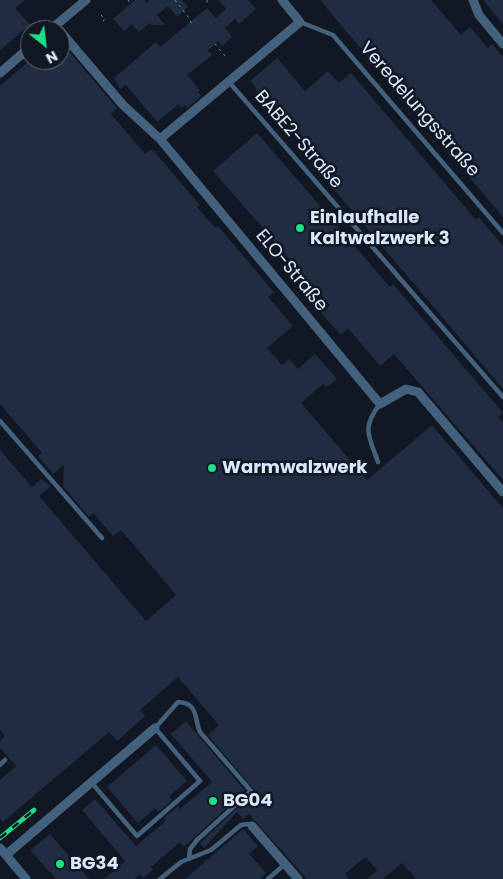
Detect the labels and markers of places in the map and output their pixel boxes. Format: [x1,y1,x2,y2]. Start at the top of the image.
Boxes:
place label: Einlaufhalle Kaltwalzwerk 3 [310,207,450,250]
marker: Einlaufhalle Kaltwalzwerk 3 [294,222,306,234]
place label: Warmwalzwerk [222,457,367,479]
marker: Warmwalzwerk [206,462,218,474]
place label: BG04 [223,790,272,812]
marker: BG04 [207,795,219,807]
place label: BG34 [70,853,119,875]
marker: BG34 [54,858,66,870]

